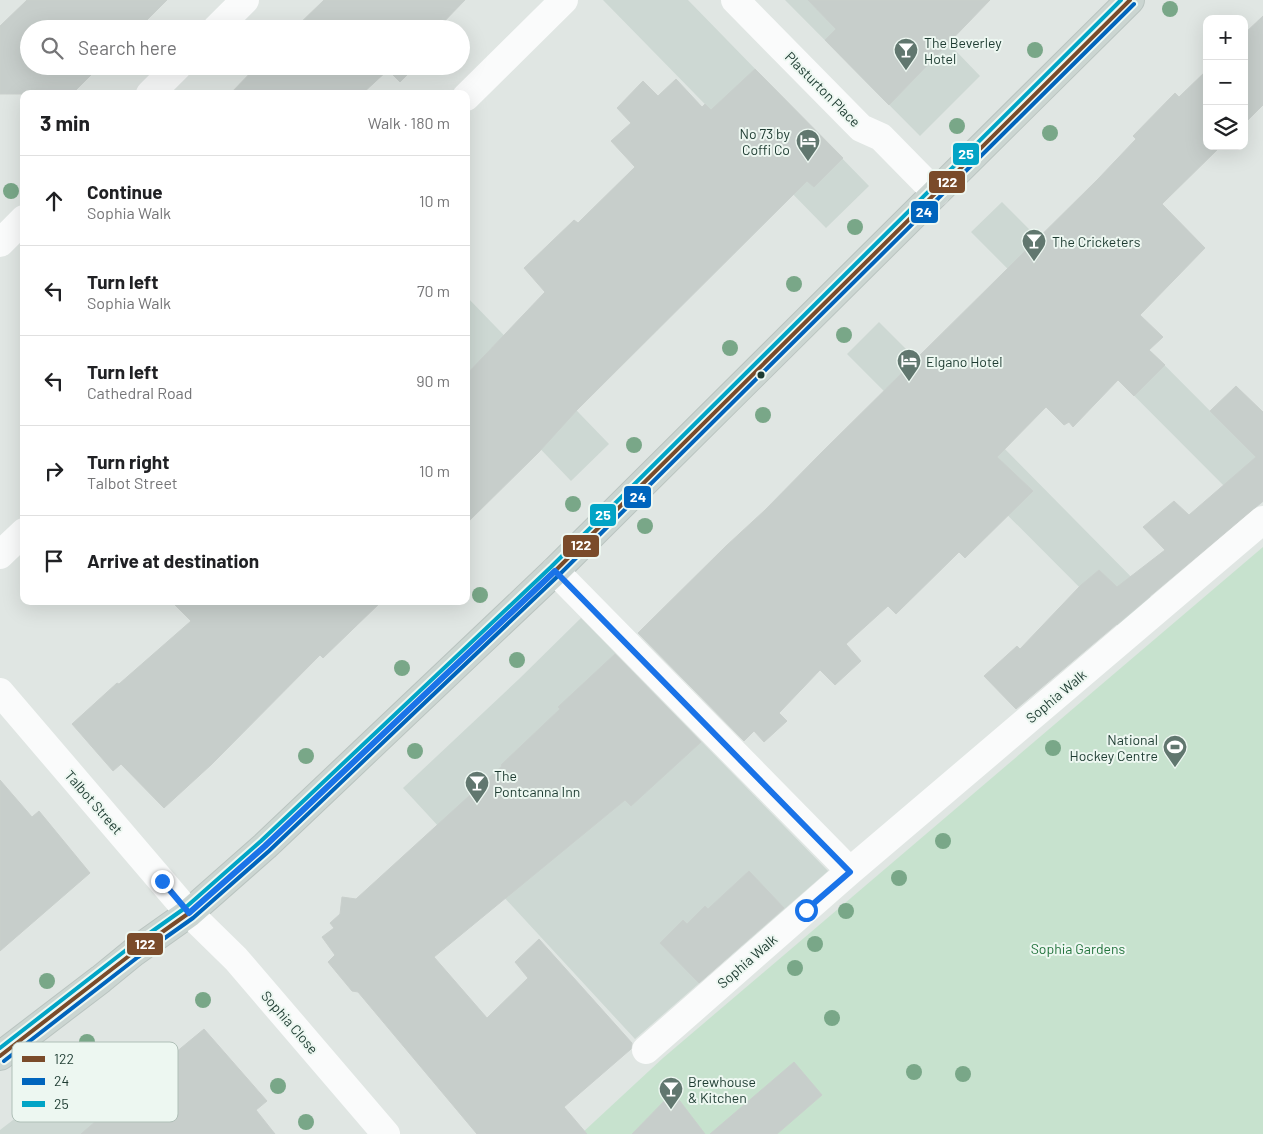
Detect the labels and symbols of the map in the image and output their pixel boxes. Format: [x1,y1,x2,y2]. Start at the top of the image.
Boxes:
place label: The Beverley Hotel [924,34,1002,67]
bar icon: The Beverley Hotel [893,37,919,71]
street label: Plasturton Place [782,48,864,130]
place label: No 73 by Coffi Co [740,125,791,158]
hotel icon: No 73 by Coffi Co [795,128,821,162]
line badge: 25 [952,142,980,166]
text: 25 [958,145,974,162]
line badge: 122 [928,170,966,194]
text: 122 [937,173,957,190]
line badge: 24 [910,200,939,224]
text: 24 [916,203,932,220]
bar icon: The Cricketers [1021,228,1047,262]
place label: The Cricketers [1052,233,1141,250]
hotel icon: Elgano Hotel [896,348,922,382]
place label: Elgano Hotel [926,353,1002,370]
unlabelled marker [756,370,766,380]
line badge: 24 [623,485,652,509]
text: 24 [630,488,646,505]
line badge: 25 [589,503,617,527]
text: 25 [595,506,611,523]
line badge: 122 [562,534,600,558]
text: 122 [571,536,591,553]
street label: Sophia Walk [1022,666,1090,726]
place label: National Hockey Centre [1070,731,1158,764]
sports icon: National Hockey Centre [1162,734,1188,768]
street label: Talbot Street [62,766,126,838]
place label: The Pontcanna Inn [494,767,580,800]
bar icon: The Pontcanna Inn [464,770,490,804]
route end [151,870,174,893]
route start [795,899,818,922]
street label: Sophia Walk [714,930,780,992]
line badge: 122 [126,932,164,956]
text: 122 [135,935,155,952]
park label: Sophia Gardens [1031,940,1126,957]
street label: Sophia Close [258,987,322,1057]
legend [12,1042,178,1122]
text: 122 [54,1050,74,1067]
text: 24 [54,1072,69,1089]
place label: Brewhouse & Kitchen [688,1073,756,1106]
bar icon: Brewhouse & Kitchen [658,1076,684,1110]
text: 25 [54,1095,69,1112]

